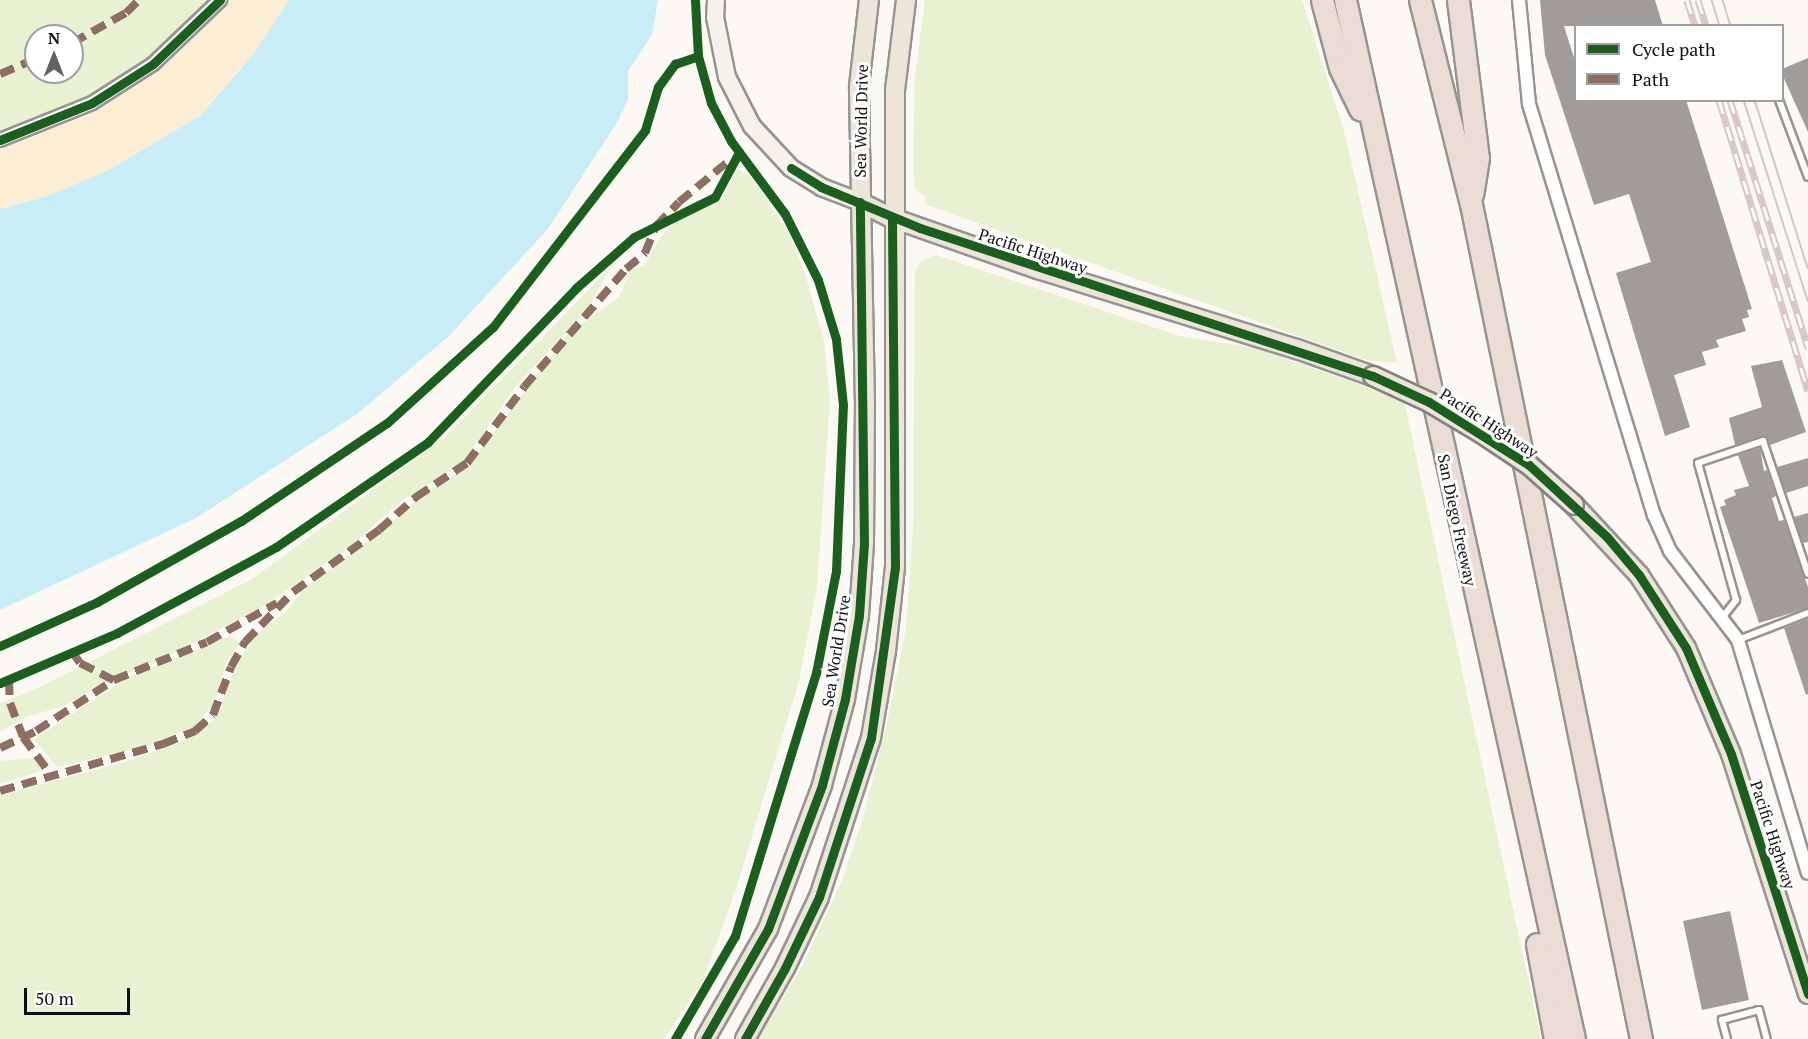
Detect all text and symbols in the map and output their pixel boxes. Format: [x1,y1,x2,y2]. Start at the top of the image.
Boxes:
north arrow [24,24,84,84]
legend [1574,24,1784,102]
text: N [48,27,60,49]
text: Cycle path [1632,37,1716,61]
street label: Sea World Drive [850,64,872,178]
text: Path [1632,67,1669,91]
street label: Pacific Highway [976,224,1090,278]
street label: Pacific Highway [1436,384,1542,462]
street label: San Diego Freeway [1434,452,1480,588]
street label: Sea World Drive [818,594,854,708]
street label: Pacific Highway [1746,778,1800,892]
scale bar [27,976,134,1014]
text: 50 m [35,986,74,1010]

